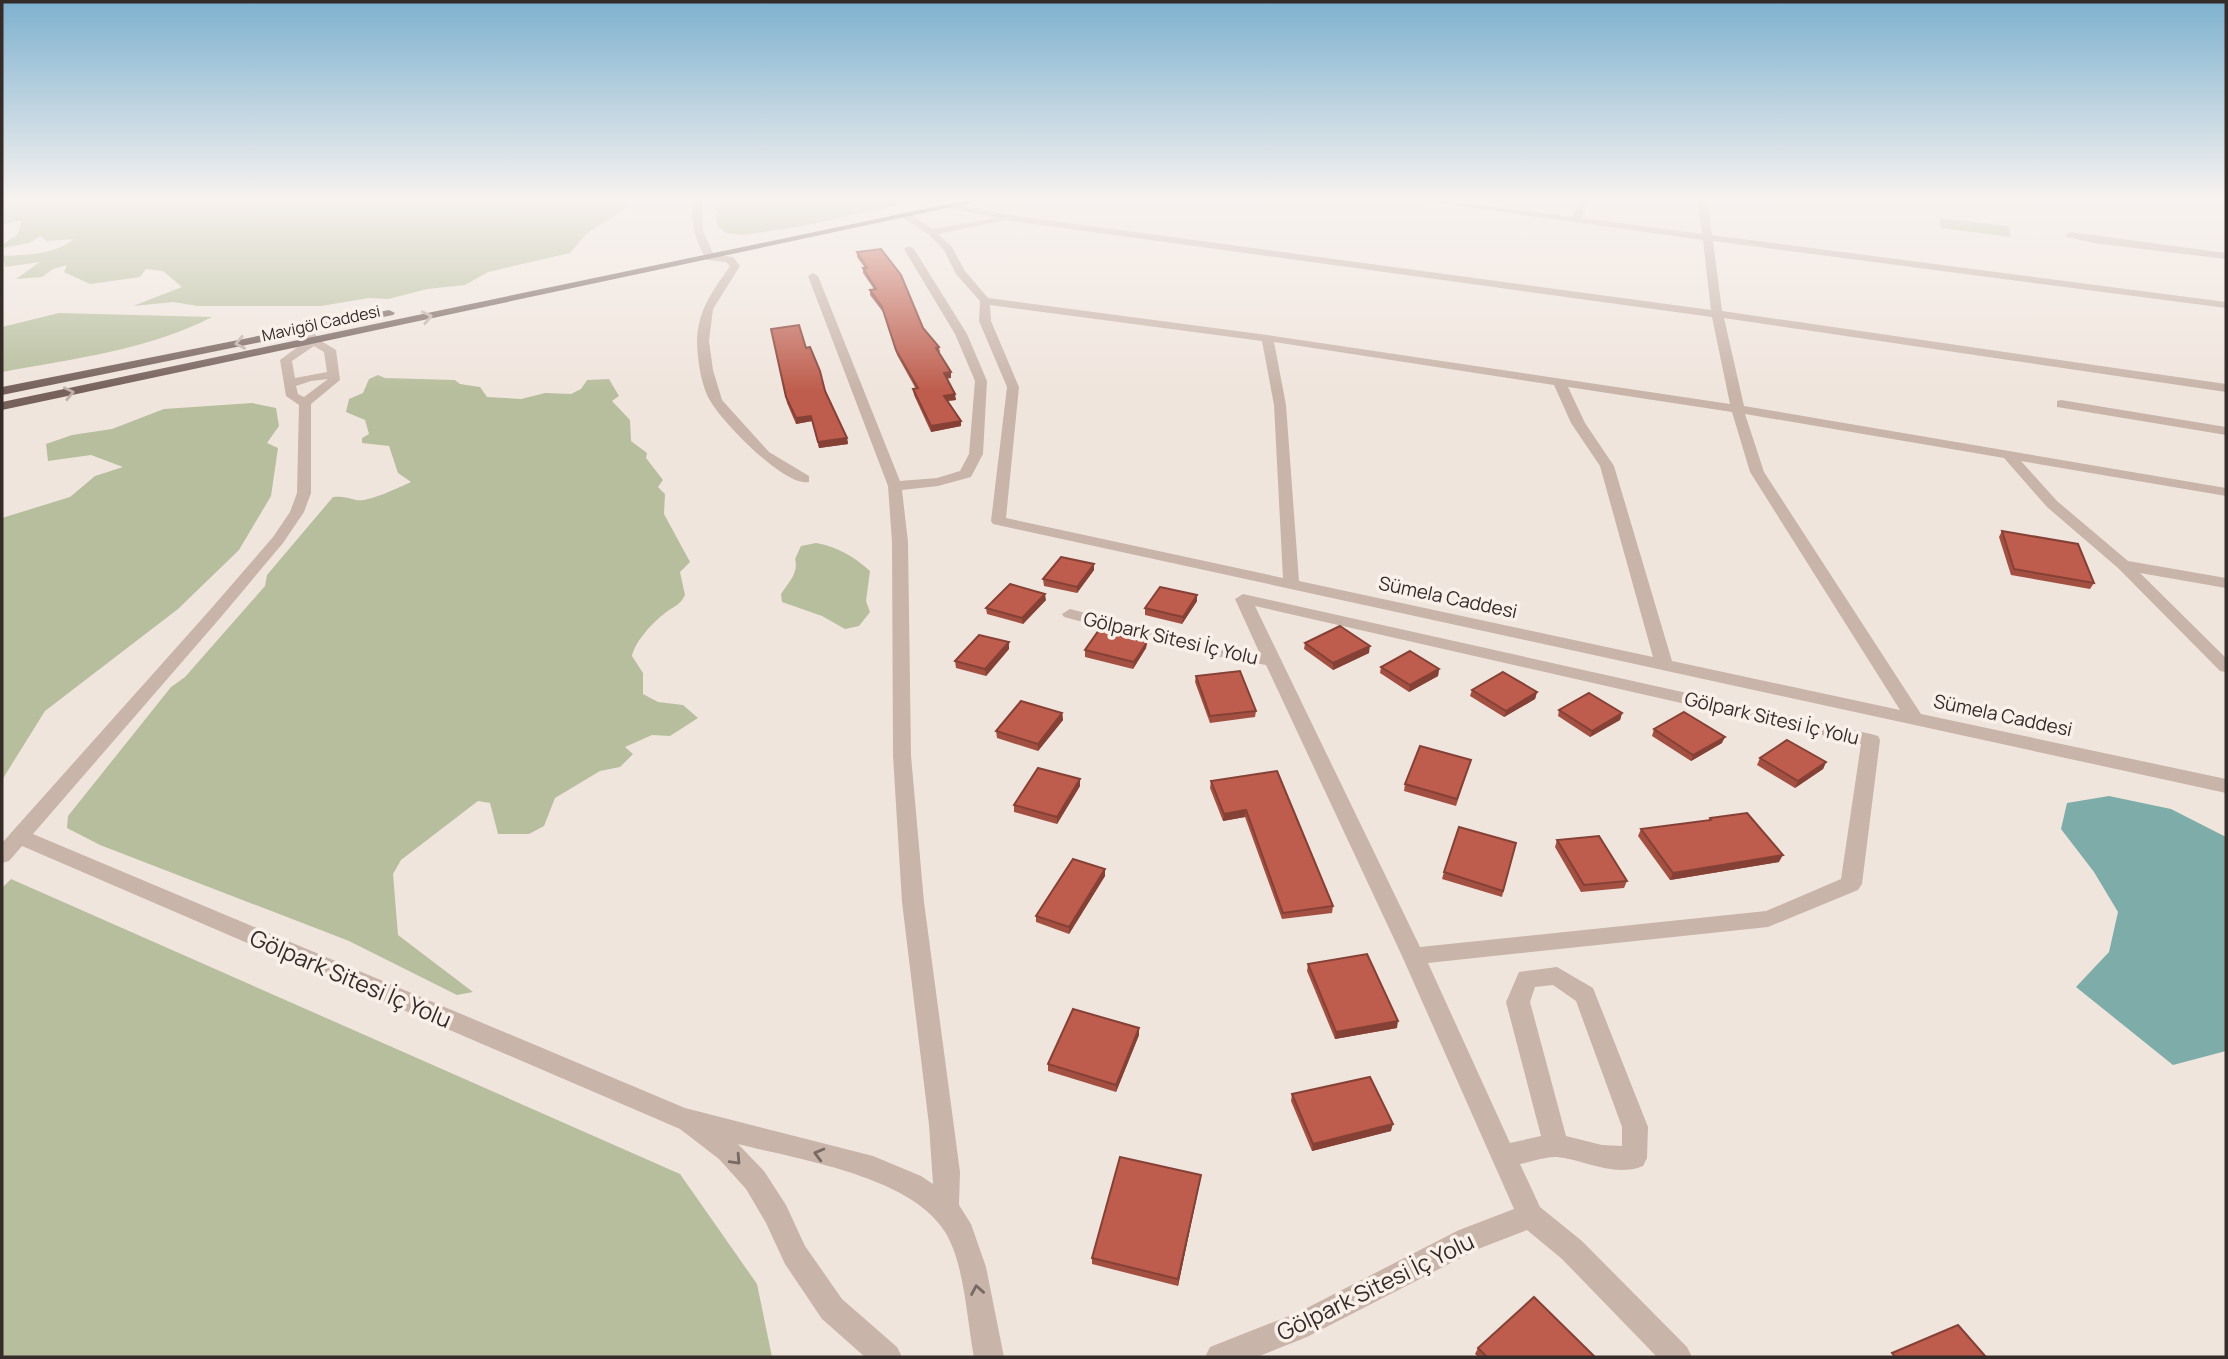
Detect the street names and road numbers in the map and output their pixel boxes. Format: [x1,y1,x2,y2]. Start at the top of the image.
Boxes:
street label: Mavigöl Caddesi [260,300,382,346]
street label: Sümela Caddesi [1376,570,1520,624]
street label: Gölpark Sitesi İç Yolu [1081,605,1261,671]
street label: Gölpark Sitesi İç Yolu [1682,685,1862,751]
street label: Sümela Caddesi [1931,688,2075,742]
street label: Gölpark Sitesi İç Yolu [245,921,457,1035]
street label: Gölpark Sitesi İç Yolu [1271,1224,1479,1348]

